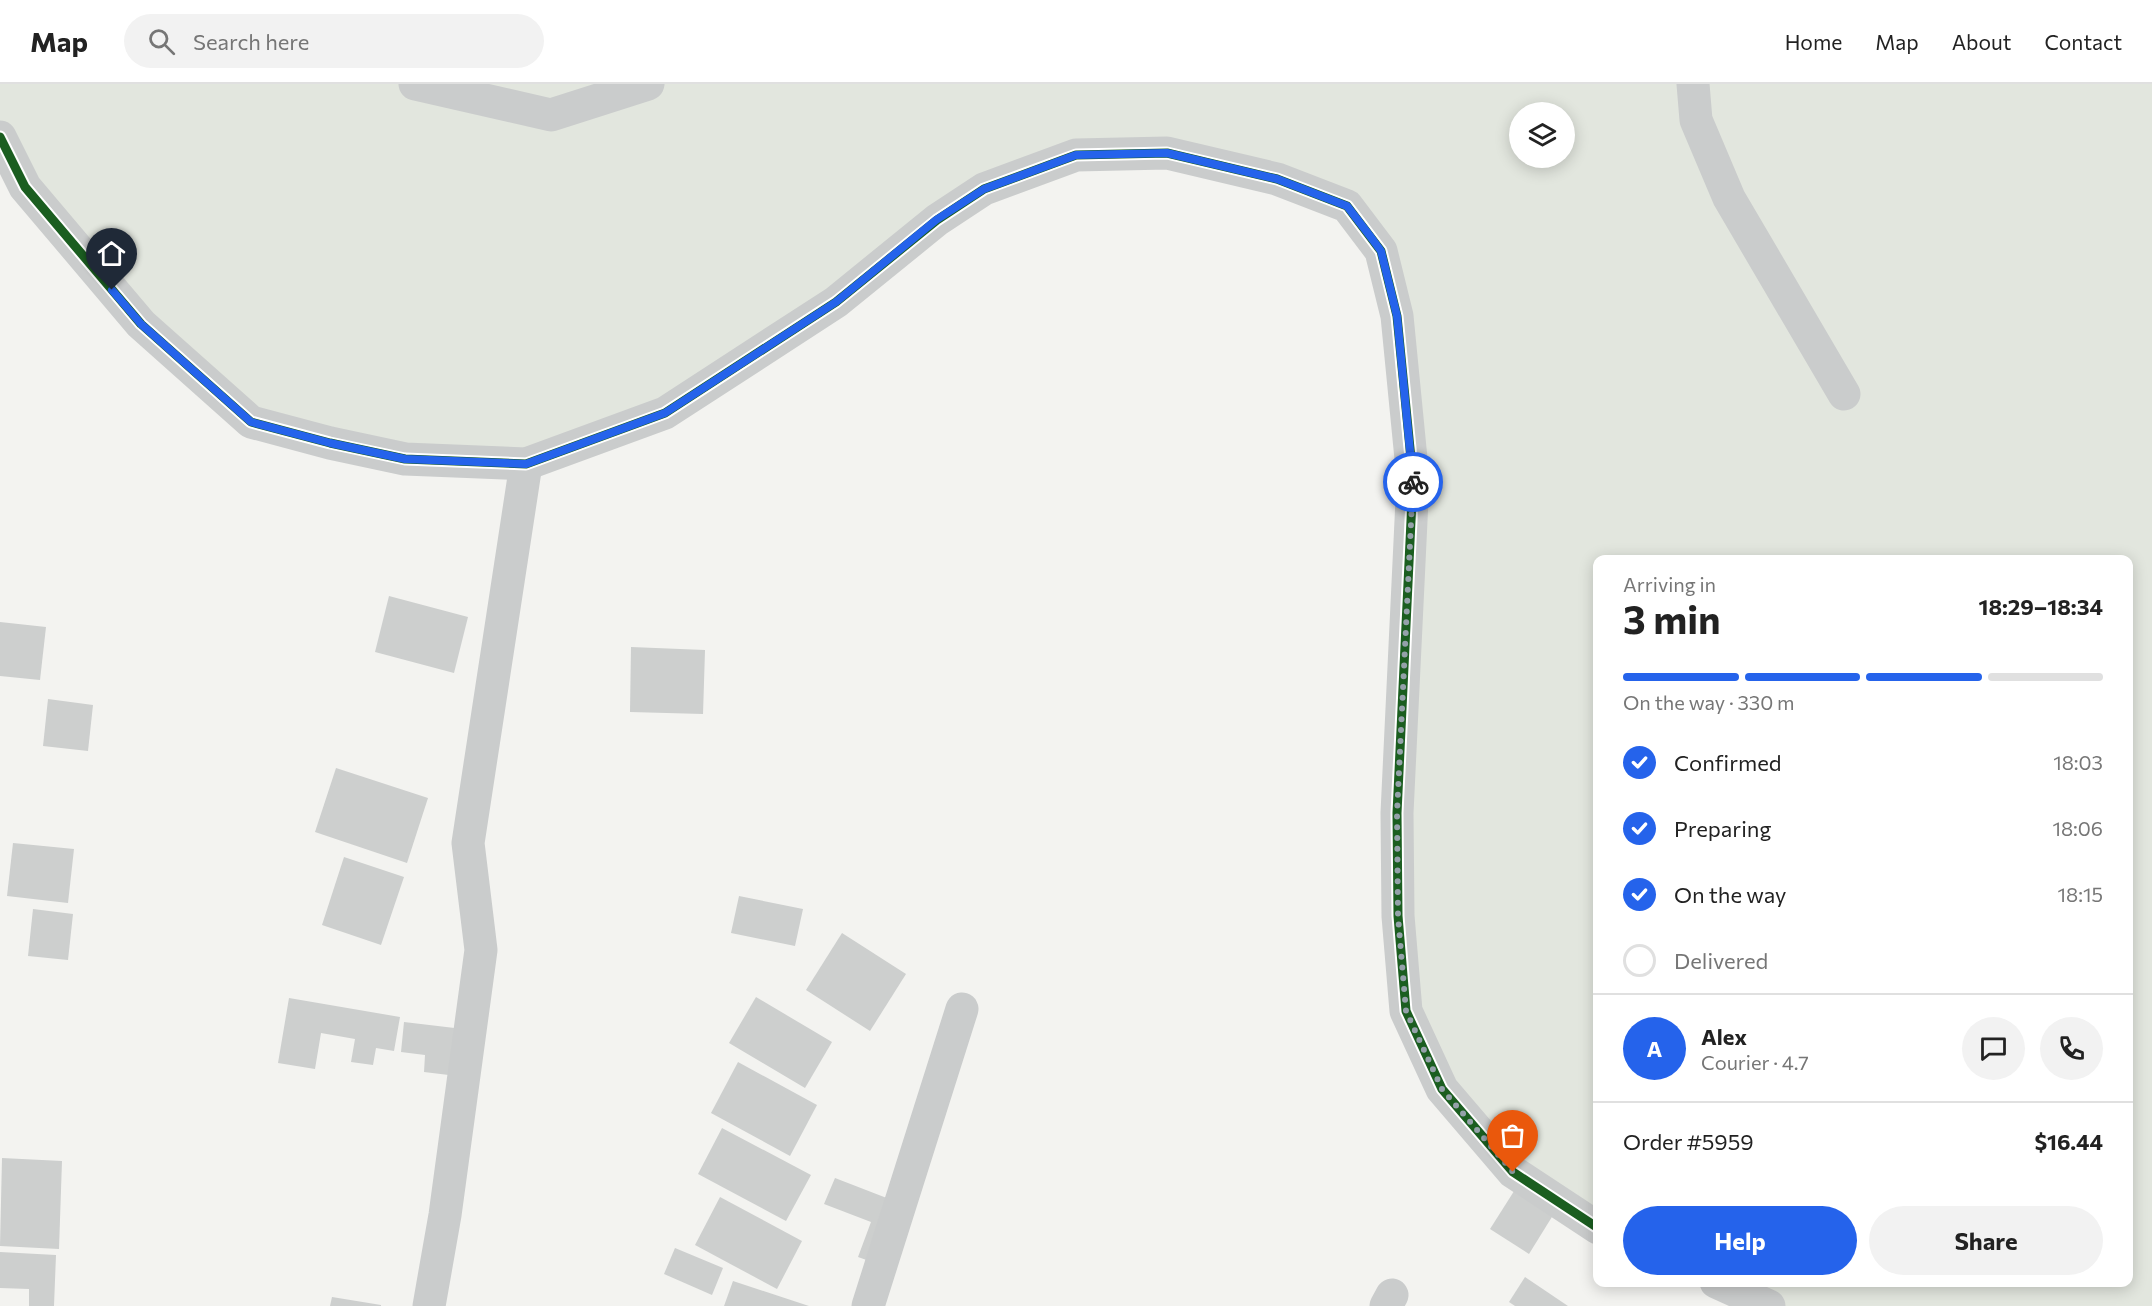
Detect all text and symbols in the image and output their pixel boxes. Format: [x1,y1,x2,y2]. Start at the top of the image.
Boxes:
search box [124,14,544,68]
text: Map [30,24,88,58]
icon: search [145,25,178,58]
text: Search here [193,28,309,55]
text: Home [1785,29,1842,54]
text: Map [1875,29,1919,54]
text: About [1952,29,2011,54]
text: Contact [2044,29,2122,54]
map controls [1509,102,1575,168]
button: layers [1509,102,1575,168]
pin [86,228,137,290]
icon: home [95,237,128,270]
courier [1383,452,1443,512]
icon: bike [1397,466,1430,499]
text: Arriving in [1623,572,1716,596]
text: 18:29–18:34 [1978,593,2103,620]
text: 3 min [1623,594,1721,642]
text: On the way · 330 m [1623,690,1795,714]
icon: check [1623,746,1656,779]
text: Confirmed [1674,749,1781,776]
text: 18:03 [2053,750,2103,774]
icon: check [1623,812,1656,845]
text: Preparing [1674,815,1771,842]
text: 18:06 [2052,816,2103,840]
icon: check [1623,878,1656,911]
text: On the way [1674,881,1786,908]
text: 18:15 [2058,882,2103,906]
text: Delivered [1674,947,1768,974]
button: chat [1962,1017,2025,1080]
button: phone [2040,1017,2103,1080]
text: Alex [1701,1023,1747,1050]
text: A [1647,1035,1662,1062]
text: Courier · 4.7 [1701,1050,1809,1074]
pin [1487,1110,1538,1172]
icon: bag [1496,1119,1529,1152]
text: Order #5959 [1623,1128,1754,1155]
text: $16.44 [2034,1128,2103,1155]
button: Help [1623,1206,1857,1275]
button: Share [1869,1206,2103,1275]

